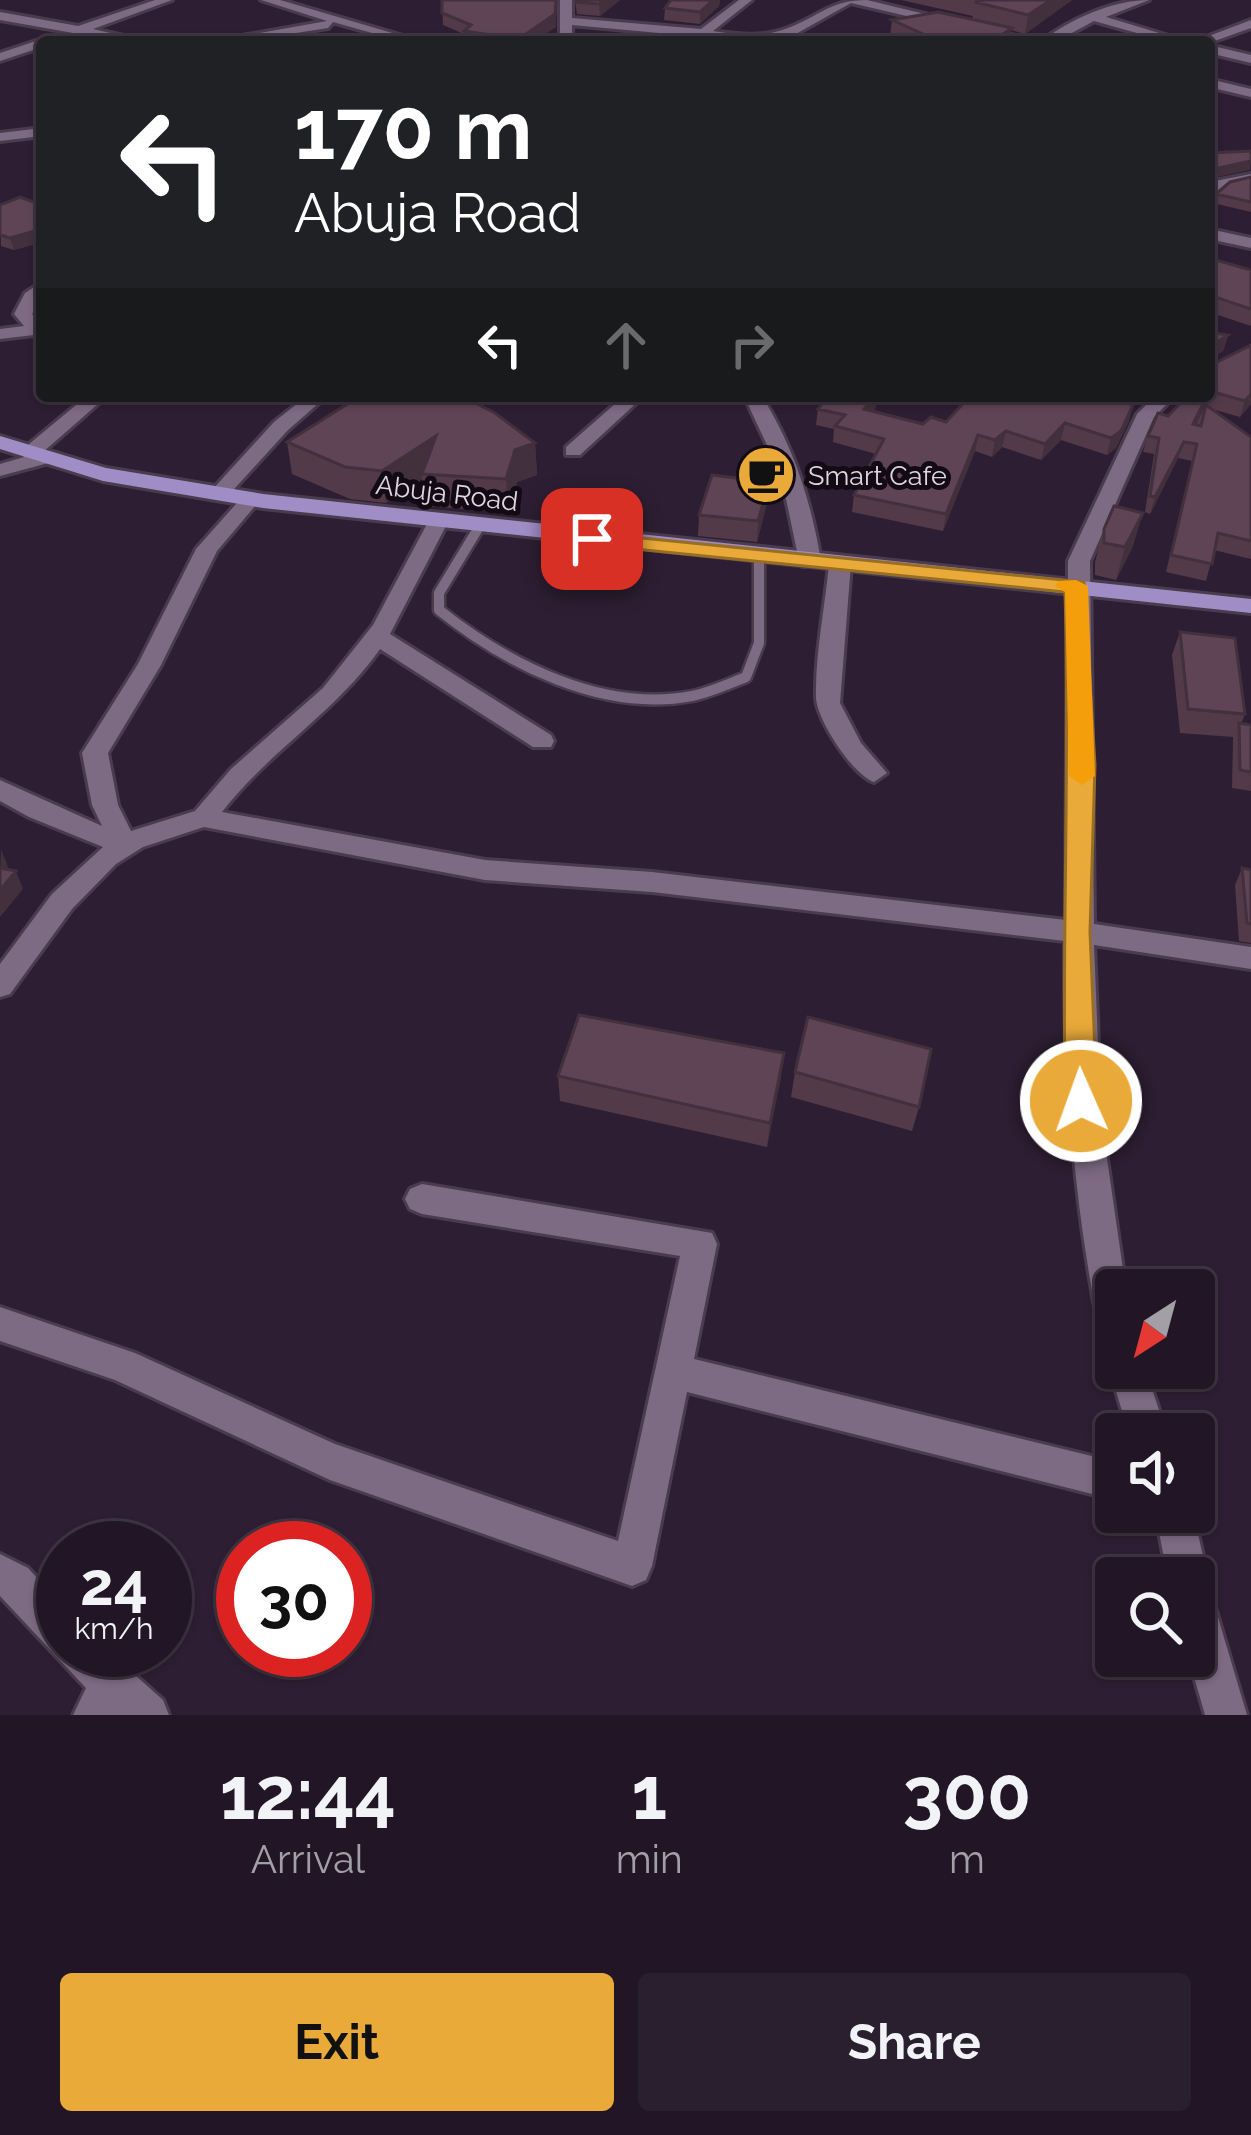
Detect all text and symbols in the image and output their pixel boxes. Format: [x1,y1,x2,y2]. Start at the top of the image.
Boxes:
text: 170 m [294,80,533,179]
icon: left [96,84,252,240]
text: Abuja Road [294,181,581,245]
icon: left [467,312,533,378]
icon: ahead [593,312,659,378]
icon: right [719,312,785,378]
cafe icon: Smart Cafe [735,444,797,506]
place label: Smart Cafe [808,460,947,491]
street label: Abuja Road [374,469,520,517]
pin [541,488,643,590]
icon: arrive [559,506,625,572]
position arrow [1018,1038,1144,1164]
north arrow [1095,1269,1215,1389]
map controls [1095,1269,1215,1677]
button: sound [1095,1413,1215,1533]
speed limit sign: 30 [216,1521,372,1677]
text: 24 [80,1549,148,1619]
button: search [1095,1557,1215,1677]
text: km/h [74,1611,154,1646]
text: 12:44 [220,1751,396,1836]
text: 1 [632,1751,667,1836]
text: 300 [903,1751,1031,1836]
text: Arrival [251,1836,365,1882]
text: min [616,1836,683,1882]
text: m [949,1836,985,1882]
button: Exit [60,1973,614,2111]
button: Share [638,1973,1191,2111]

